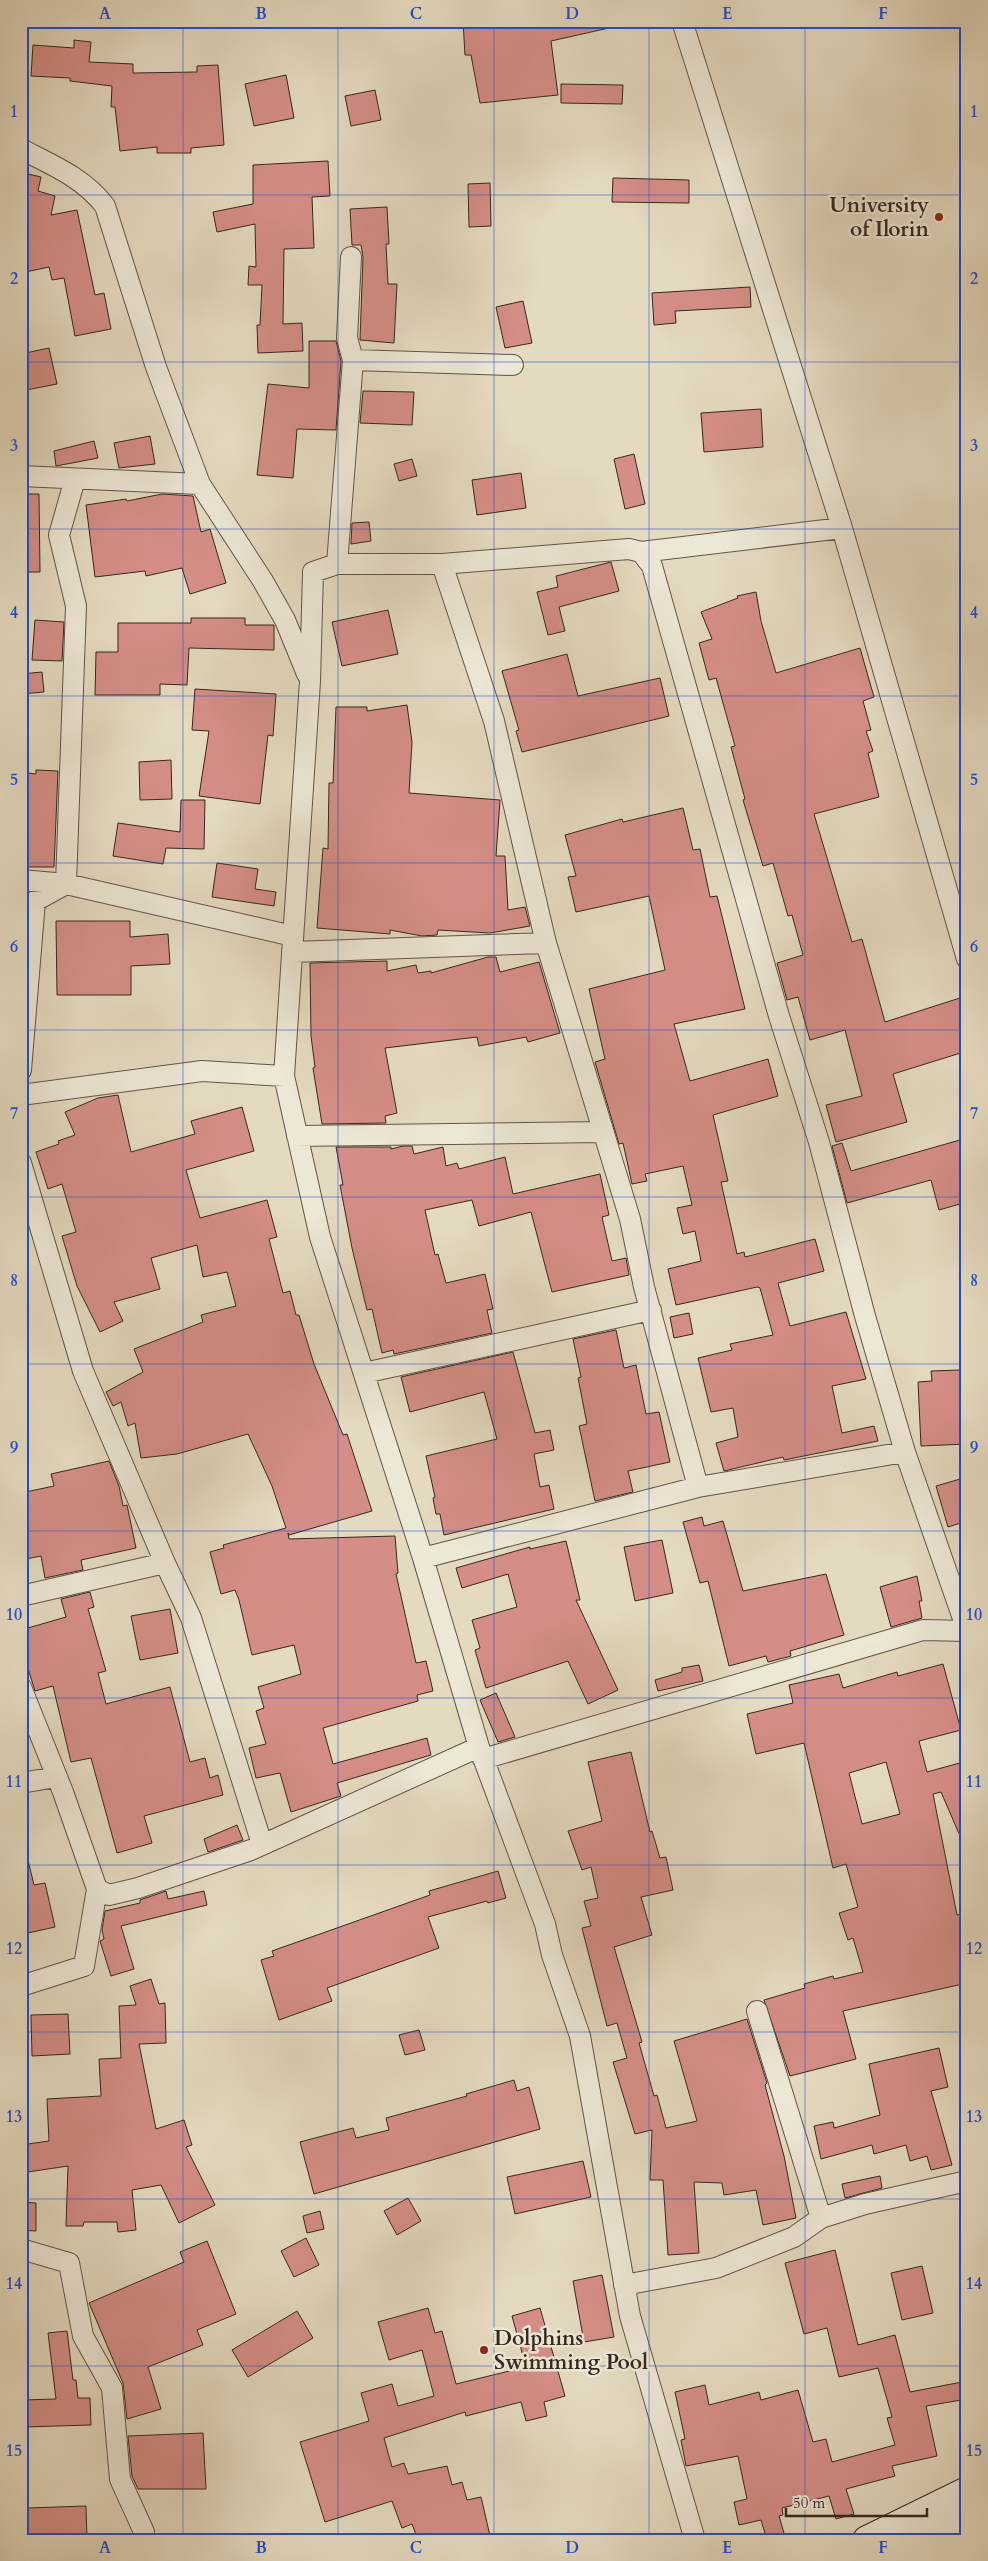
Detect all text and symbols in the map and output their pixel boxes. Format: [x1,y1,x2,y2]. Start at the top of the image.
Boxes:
text: A [99,3,111,25]
text: B [255,3,267,25]
text: C [410,3,422,25]
text: D [565,3,579,25]
text: E [722,3,732,25]
text: F [878,3,888,25]
text: 1 [10,101,18,123]
text: 1 [970,101,978,123]
place label: University of Ilorin [830,191,929,244]
marker: University of Ilorin [933,211,945,223]
text: 2 [10,268,18,290]
text: 2 [970,268,978,290]
text: 3 [10,435,18,457]
text: 3 [970,435,978,457]
text: 4 [10,602,18,624]
text: 4 [970,602,978,624]
text: 5 [10,769,18,791]
text: 5 [970,769,978,791]
text: 6 [10,936,18,958]
text: 6 [970,936,978,958]
text: 7 [10,1103,18,1125]
text: 7 [970,1103,978,1125]
text: 8 [10,1270,18,1292]
text: 8 [970,1270,978,1292]
text: 9 [10,1437,18,1459]
text: 9 [970,1437,978,1459]
text: 10 [6,1604,22,1626]
text: 10 [966,1604,982,1626]
text: 11 [6,1771,22,1793]
text: 11 [966,1771,982,1793]
text: 12 [6,1938,22,1960]
text: 12 [966,1938,982,1960]
text: 13 [6,2106,22,2128]
text: 13 [966,2106,982,2128]
text: 14 [6,2273,22,2295]
text: 14 [966,2273,982,2295]
place label: Dolphins Swimming Pool [494,2324,648,2377]
marker: Dolphins Swimming Pool [478,2344,490,2356]
text: 15 [6,2440,22,2462]
text: 15 [966,2440,982,2462]
scale bar [786,2486,927,2518]
text: 50 m [793,2493,825,2513]
text: A [99,2537,111,2559]
text: B [255,2537,267,2559]
text: C [410,2537,422,2559]
text: D [565,2537,579,2559]
text: E [722,2537,732,2559]
text: F [878,2537,888,2559]

